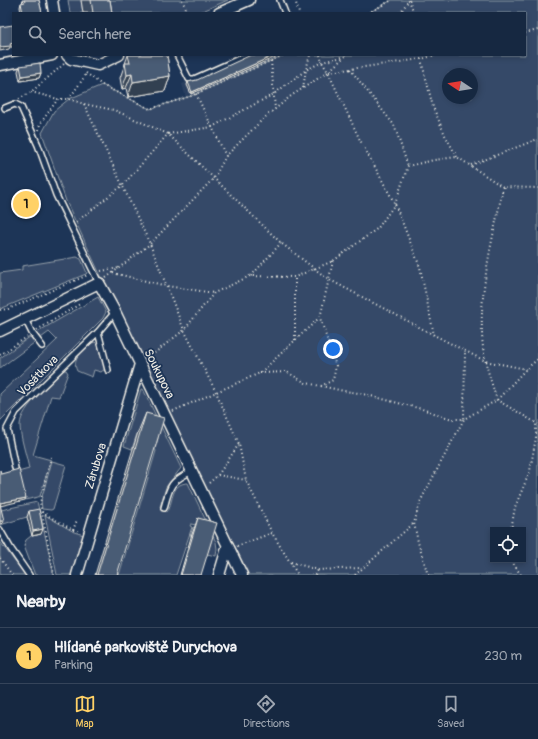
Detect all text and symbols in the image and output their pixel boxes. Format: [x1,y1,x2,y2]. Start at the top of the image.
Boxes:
search box [12,12,526,56]
icon: search [26,23,48,45]
text: Search here [58,25,131,44]
north arrow [442,68,478,104]
pin: 1 [13,189,39,219]
your location [323,339,343,359]
street label: Soukupova [141,347,178,402]
street label: Vosátkova [14,352,62,400]
street label: Zárubova [82,441,110,491]
map controls [490,527,526,563]
button: locate [490,527,526,563]
text: Nearby [16,591,65,612]
text: Hlídané parkoviště Durychova [54,638,237,657]
text: 1 [26,648,32,664]
text: 230 m [485,648,522,664]
text: Parking [54,657,93,673]
tab: Map [74,693,96,730]
tab: Directions [243,693,290,730]
tab: Saved [437,693,464,730]

